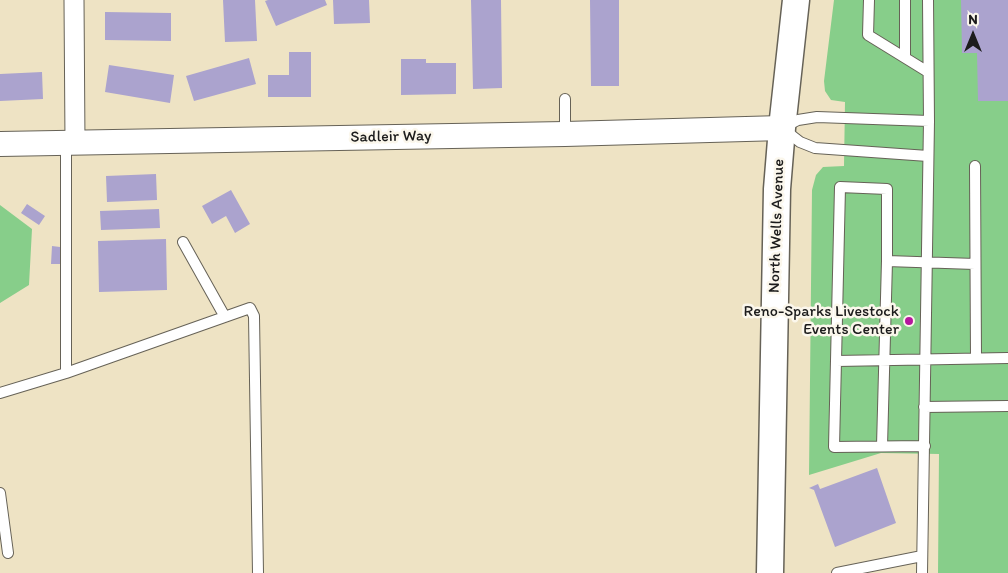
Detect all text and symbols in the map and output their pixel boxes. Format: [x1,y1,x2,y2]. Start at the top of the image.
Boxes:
north arrow [948,10,998,60]
text: N [968,11,978,28]
street label: Sadleir Way [350,127,432,147]
street label: North Wells Avenue [765,159,789,293]
place label: Reno-Sparks Livestock Events Center [744,302,899,340]
marker: Reno-Sparks Livestock Events Center [903,315,915,327]

